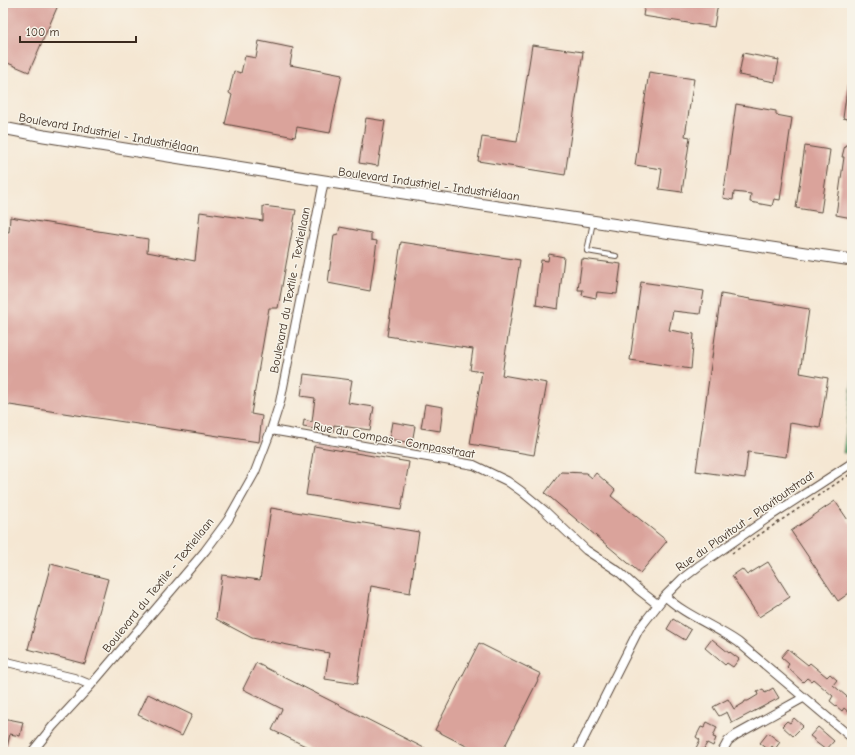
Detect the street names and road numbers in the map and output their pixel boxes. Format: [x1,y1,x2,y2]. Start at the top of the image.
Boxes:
street label: Boulevard Industriel - Industriélaan [18,110,200,156]
street label: Boulevard Industriel - Industriélaan [337,164,521,204]
street label: Boulevard du Textile - Textiellaan [267,206,313,374]
street label: Rue du Compas - Compasstraat [312,419,476,461]
street label: Rue du Plavitout - Plavitoutstraat [673,467,817,574]
street label: Boulevard du Textile - Textiellaan [99,515,217,655]

